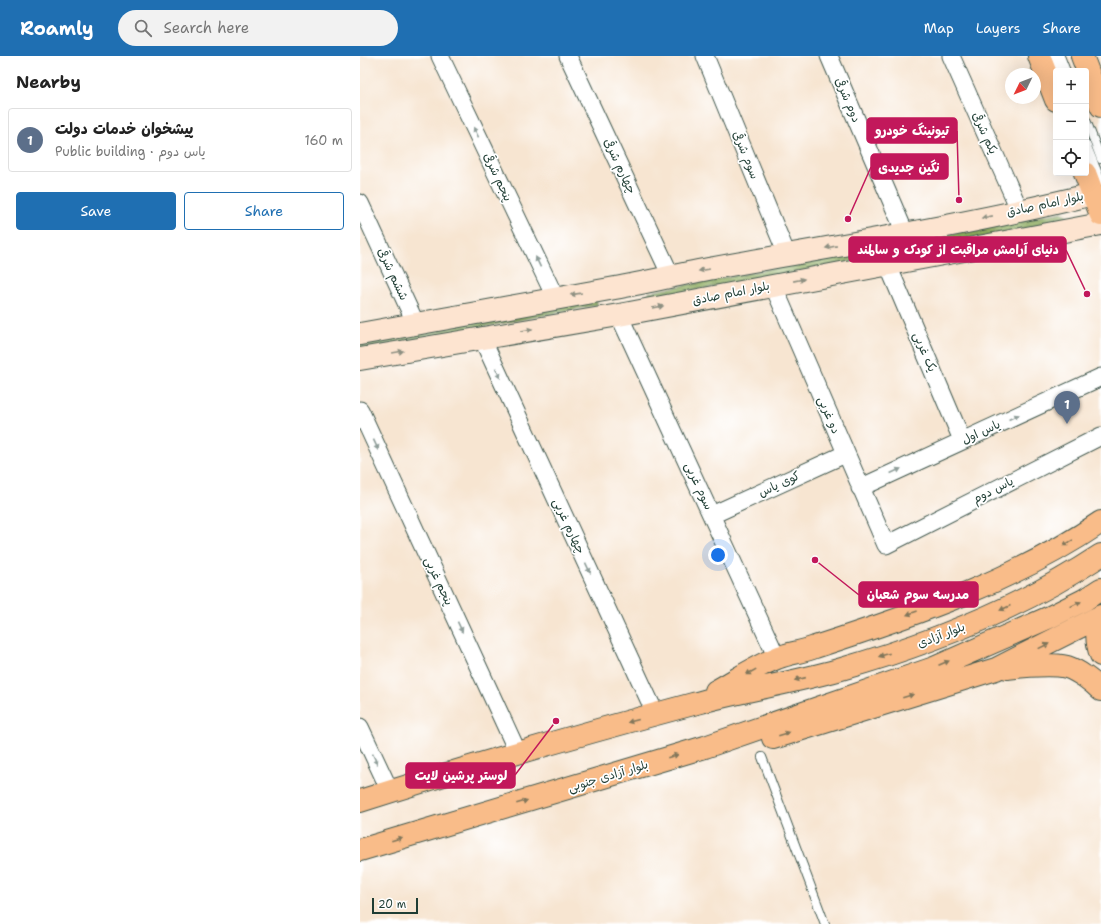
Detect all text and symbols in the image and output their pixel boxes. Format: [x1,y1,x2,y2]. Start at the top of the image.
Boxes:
search box [118,10,398,46]
text: Roamly [20,16,94,41]
icon: search [132,17,154,39]
text: Search here [164,18,249,38]
text: Map [924,19,954,37]
text: Layers [976,19,1020,37]
text: Share [1042,19,1081,37]
north arrow [1005,68,1041,104]
map controls [1053,68,1089,176]
button: + [1053,68,1089,104]
text: Nearby [16,71,81,93]
street label: دوم شرقی [830,75,865,125]
button: − [1053,104,1089,140]
street label: یکم شرقی [968,109,1001,157]
callout: تیونینگ خودرو [867,118,957,143]
text: پیشخوان خدمات دولت [55,119,193,139]
text: تیونینگ خودرو [874,122,950,139]
one-way arrow [473,126,479,138]
street label: سوم شرقی [728,129,763,182]
text: 1 [27,132,33,149]
text: 160 m [305,132,343,149]
street label: چهارم شرقی [599,136,640,197]
button: locate [1053,140,1089,176]
text: Public building · یاس دوم [55,143,206,160]
street label: پنجم شرقی [479,150,516,204]
callout: نگین جدیدی [871,154,948,179]
text: نگین جدیدی [878,159,940,176]
street label: بلوار امام صادق [1005,188,1085,221]
button: Save [16,192,176,230]
button: Share [184,192,344,230]
one-way arrow [981,214,993,220]
callout: دنیای آرامش مراقبت از کودک و سالمند [849,237,1066,262]
text: دنیای آرامش مراقبت از کودک و سالمند [857,241,1059,258]
one-way arrow [825,244,838,250]
street label: ششم شرقی [373,245,412,303]
one-way arrow [535,256,541,268]
one-way arrow [698,267,710,273]
one-way arrow [793,277,805,283]
street label: بلوار امام صادق [691,278,771,309]
one-way arrow [570,291,582,297]
one-way arrow [651,304,664,310]
one-way arrow [520,327,533,333]
street label: یک غربی [909,330,941,374]
one-way arrow [392,349,405,355]
one-way arrow [495,368,501,379]
pin: 1 [1054,391,1080,424]
street label: دو غربی [814,394,844,436]
one-way arrow [1008,414,1019,420]
street label: یاس اول [959,416,1003,448]
one-way arrow [373,440,379,451]
street label: سوم غربی [680,460,717,513]
street label: کوی یاس [756,467,802,501]
one-way arrow [890,468,901,474]
street label: یاس دوم [970,473,1017,508]
street label: چهارم غربی [548,496,589,557]
one-way arrow [1062,540,1074,547]
your location [708,545,728,565]
street label: پنجم غربی [420,554,457,608]
one-way arrow [585,562,591,573]
callout: مدرسه سوم شعبان [859,582,978,607]
text: مدرسه سوم شعبان [867,586,970,605]
one-way arrow [1070,601,1082,607]
one-way arrow [1000,605,1011,611]
one-way arrow [905,611,917,617]
street label: بلوار آزادی [915,619,967,651]
one-way arrow [457,621,463,633]
one-way arrow [1038,642,1049,649]
one-way arrow [878,652,890,658]
one-way arrow [938,660,950,666]
one-way arrow [745,669,757,675]
one-way arrow [794,676,806,682]
one-way arrow [903,693,915,699]
one-way arrow [627,718,639,724]
one-way arrow [778,731,790,737]
one-way arrow [372,753,378,765]
one-way arrow [668,753,680,759]
street label: بلوار آزادی جنوبی [566,756,650,796]
callout: لوستر پرشين لايت [406,763,515,788]
text: لوستر پرشين لايت [415,767,507,785]
one-way arrow [516,798,528,804]
one-way arrow [392,836,404,842]
scale bar [372,896,418,915]
text: 20 m [378,897,406,912]

